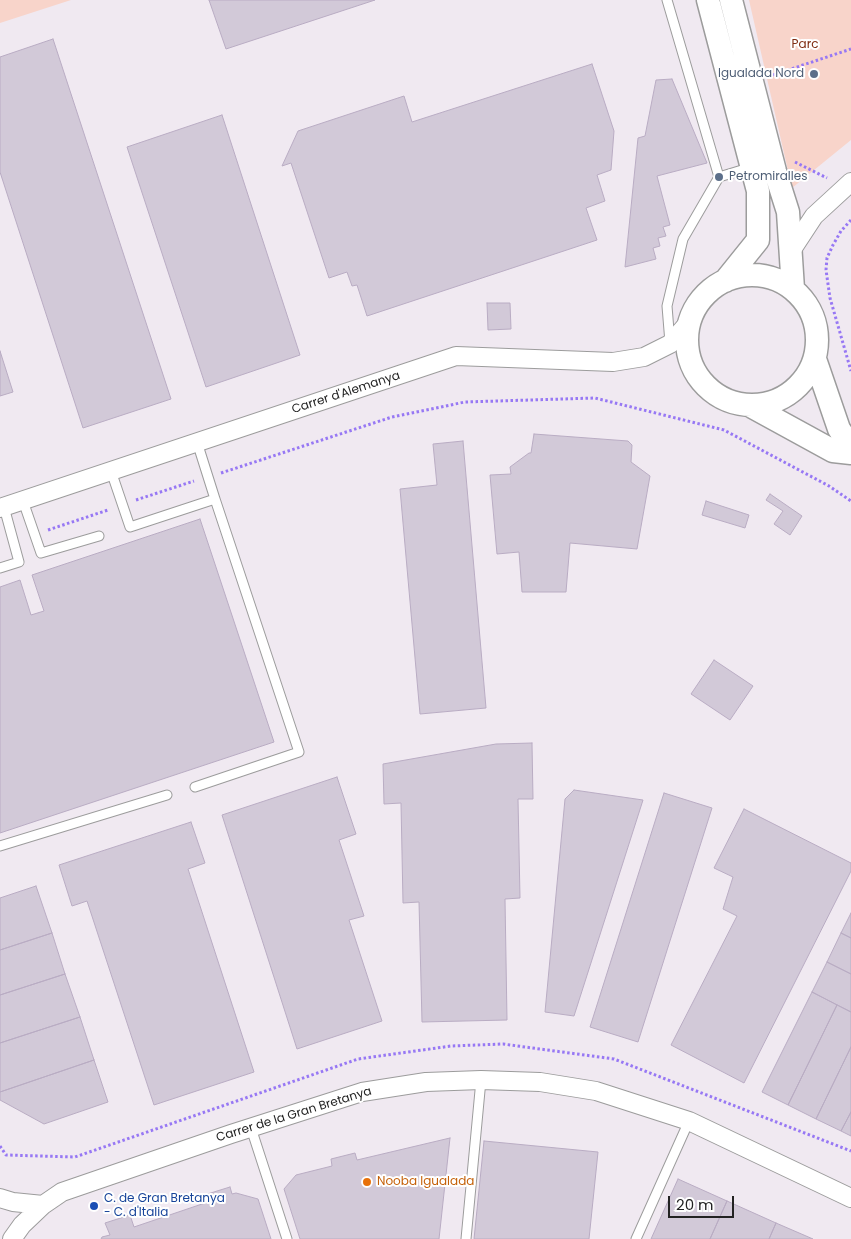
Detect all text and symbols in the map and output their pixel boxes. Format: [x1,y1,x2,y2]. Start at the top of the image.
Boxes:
park label: Parc [792,38,818,52]
place label: Igualada Nord [718,67,804,81]
marker: Igualada Nord [808,68,820,80]
place label: Petromiralles [729,170,807,184]
marker: Petromiralles [713,171,725,183]
street label: Carrer d'Alemanya [290,369,402,417]
street label: Carrer de la Gran Bretanya [215,1084,373,1146]
place label: Nooba Igualada [377,1175,474,1189]
marker: Nooba Igualada [361,1176,373,1188]
scale bar [671,1186,737,1218]
place label: C. de Gran Bretanya - C. d'Italia [104,1192,225,1220]
text: 20 m [676,1194,714,1215]
marker: C. de Gran Bretanya - C. d'Italia [88,1200,100,1212]

